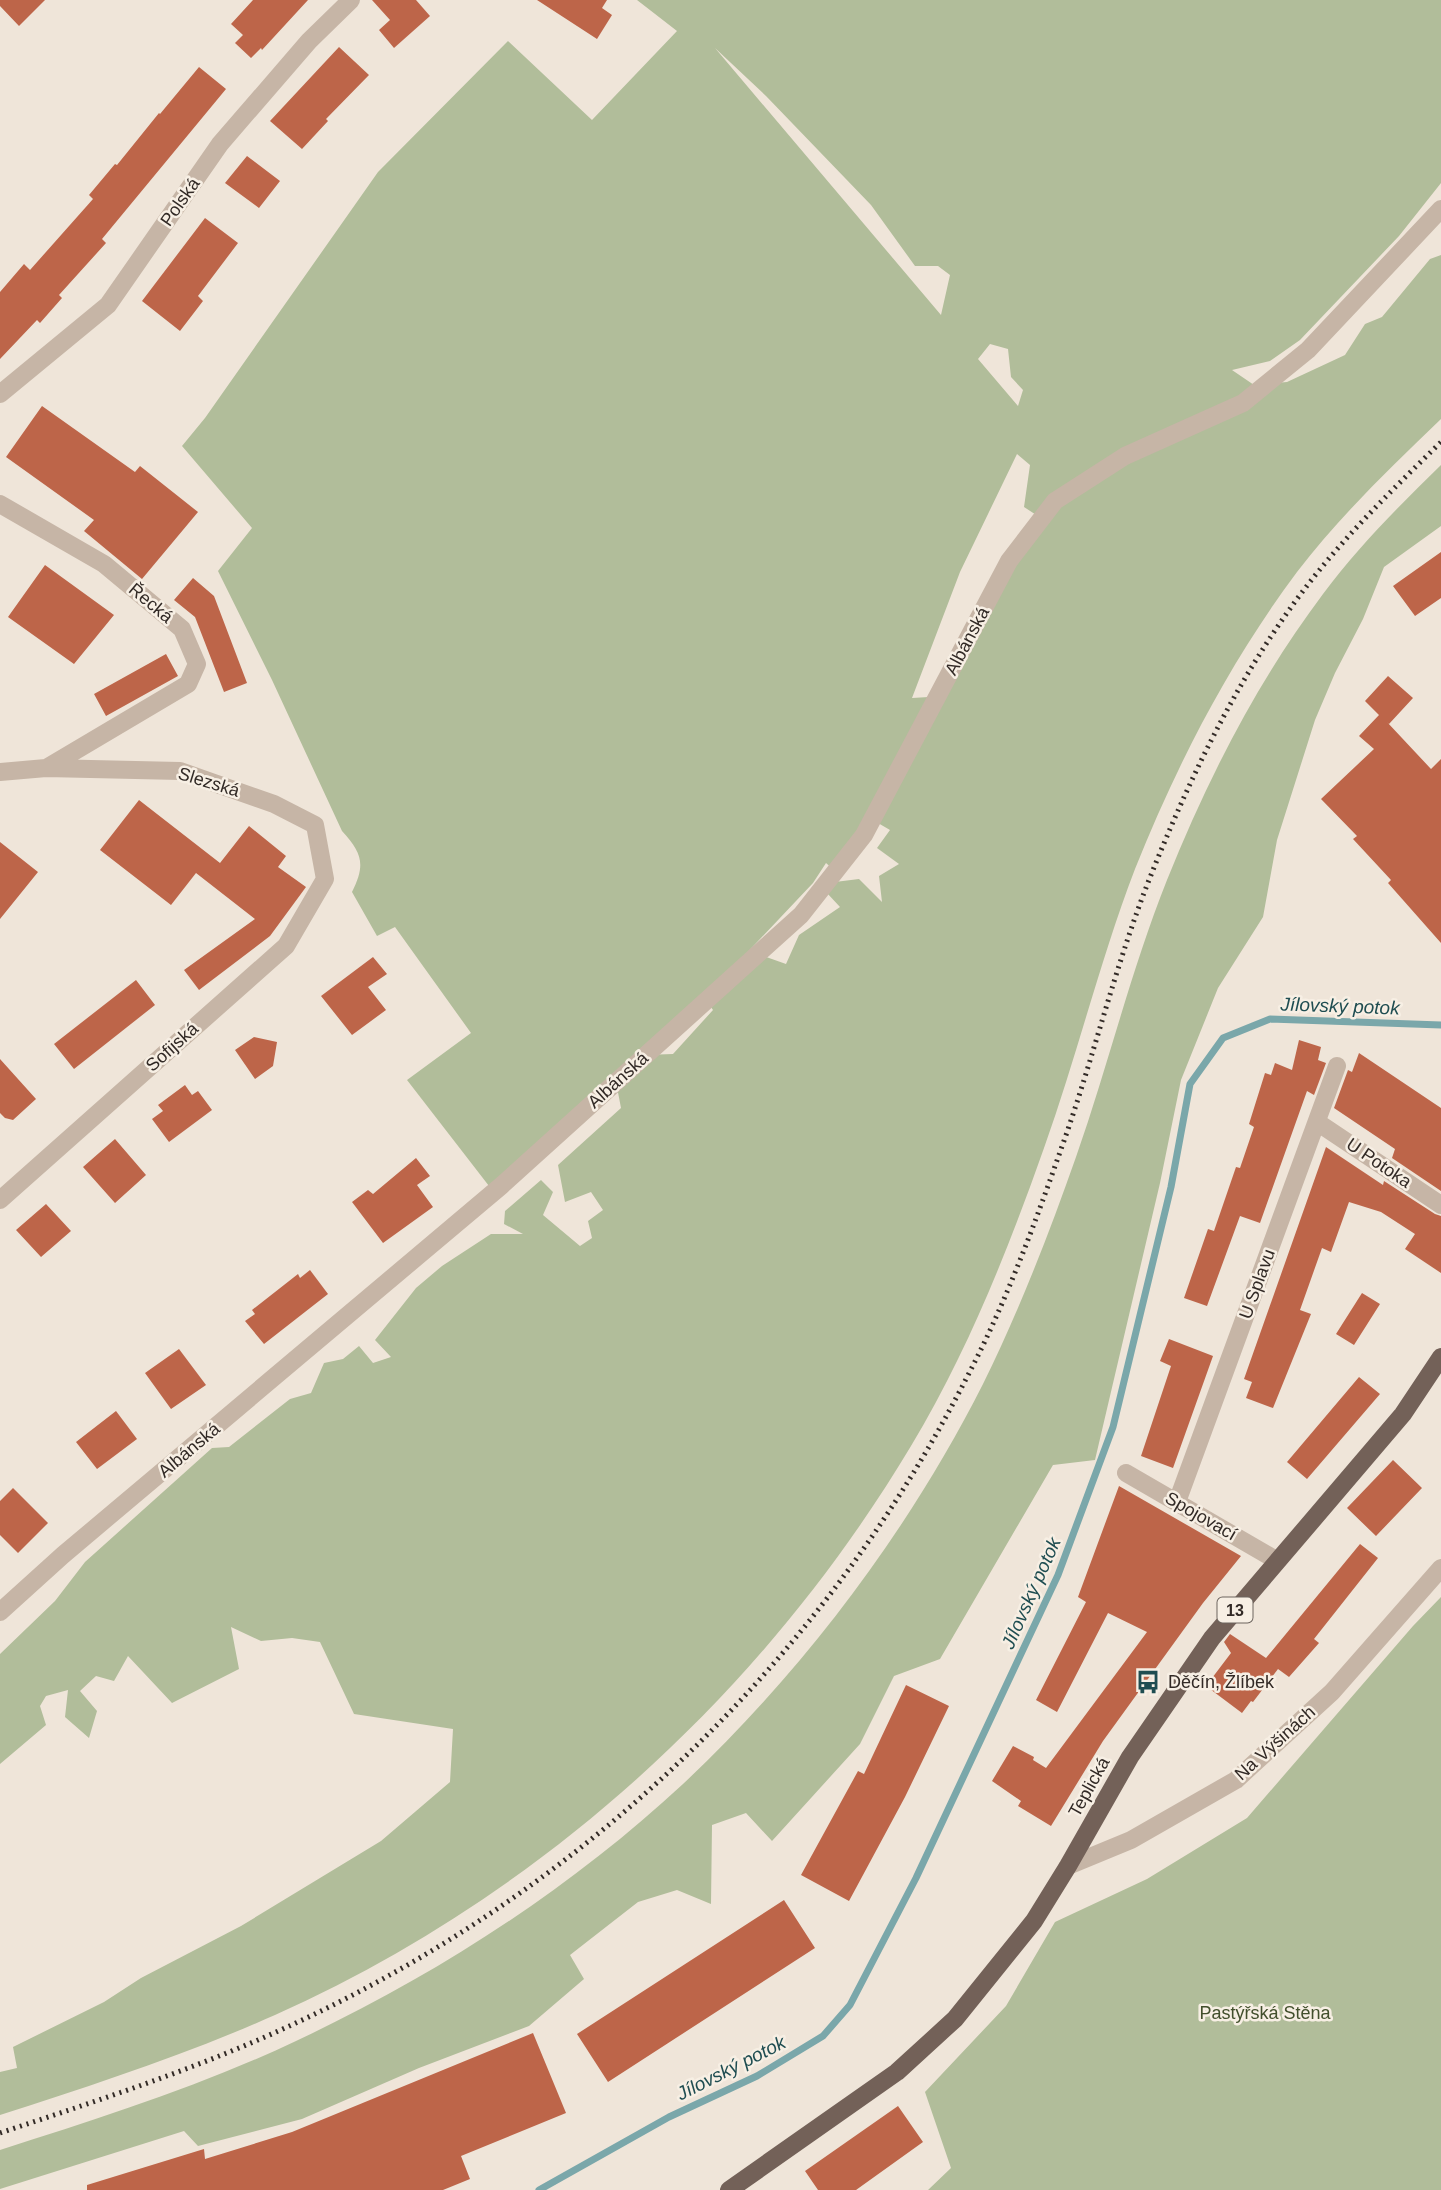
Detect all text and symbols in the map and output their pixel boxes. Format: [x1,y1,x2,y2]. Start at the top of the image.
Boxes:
street label: Polská [156,173,204,230]
street label: Řecká [125,579,178,628]
street label: Albánská [941,603,994,678]
street label: Slezská [176,763,243,801]
water label: Jílovský potok [1279,993,1401,1019]
street label: Sofijská [142,1018,203,1076]
street label: Albánská [584,1047,653,1112]
street label: U Potoka [1343,1134,1416,1193]
street label: U Splavu [1235,1246,1279,1322]
street label: Albánská [154,1418,225,1481]
street label: Spojovací [1162,1488,1240,1544]
water label: Jílovský potok [997,1533,1065,1653]
road number: 13 [1218,1598,1252,1622]
bus stop icon: Děčín, Žlíbek [1134,1668,1162,1696]
place label: Děčín, Žlíbek [1168,1672,1275,1692]
street label: Na Výšinách [1231,1702,1319,1784]
street label: Teplická [1064,1753,1114,1820]
park label: Pastýřská Stěna [1199,2003,1332,2023]
water label: Jílovský potok [672,2031,790,2105]

